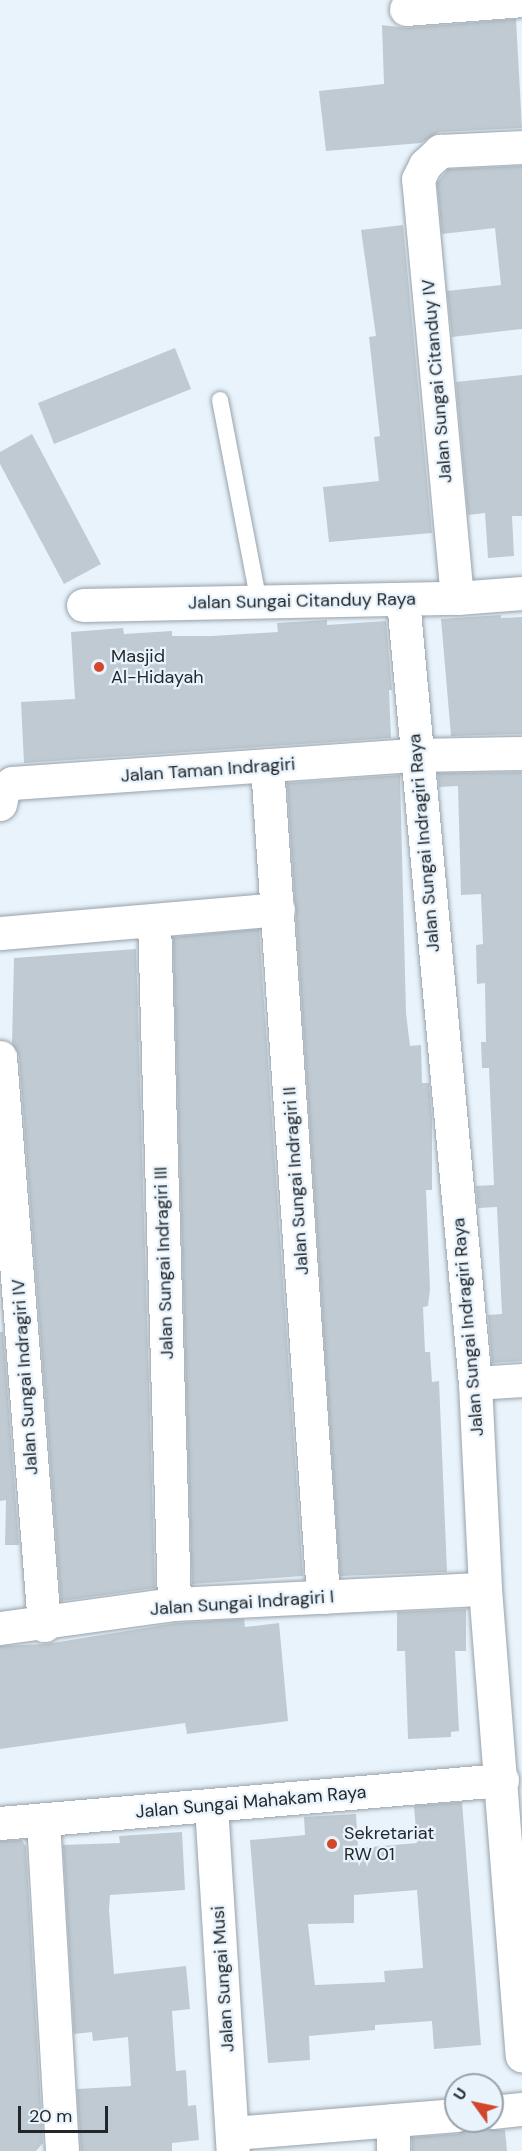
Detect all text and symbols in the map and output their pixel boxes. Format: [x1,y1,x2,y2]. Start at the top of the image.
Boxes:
street label: Jalan Sungai Citanduy IV [417,278,457,484]
street label: Jalan Sungai Citanduy Raya [188,588,416,614]
place label: Masjid Al-Hidayah [111,646,204,688]
marker: Masjid Al-Hidayah [92,660,106,674]
street label: Jalan Sungai Indragiri Raya [404,733,444,953]
street label: Jalan Taman Indragiri [120,753,296,787]
street label: Jalan Sungai Indragiri II [279,1086,313,1276]
street label: Jalan Sungai Indragiri III [150,1166,178,1360]
street label: Jalan Sungai Indragiri Raya [448,1217,488,1437]
street label: Jalan Sungai Indragiri IV [7,1278,43,1476]
street label: Jalan Sungai Indragiri I [149,1586,335,1620]
street label: Jalan Sungai Mahakam Raya [135,1781,367,1823]
place label: Sekretariat RW 01 [344,1823,434,1866]
marker: Sekretariat RW 01 [325,1837,339,1851]
street label: Jalan Sungai Musi [207,1905,239,2053]
north arrow [444,2073,504,2133]
text: U [448,2084,472,2104]
scale bar [21,2094,111,2132]
text: 20 m [29,2104,72,2128]

